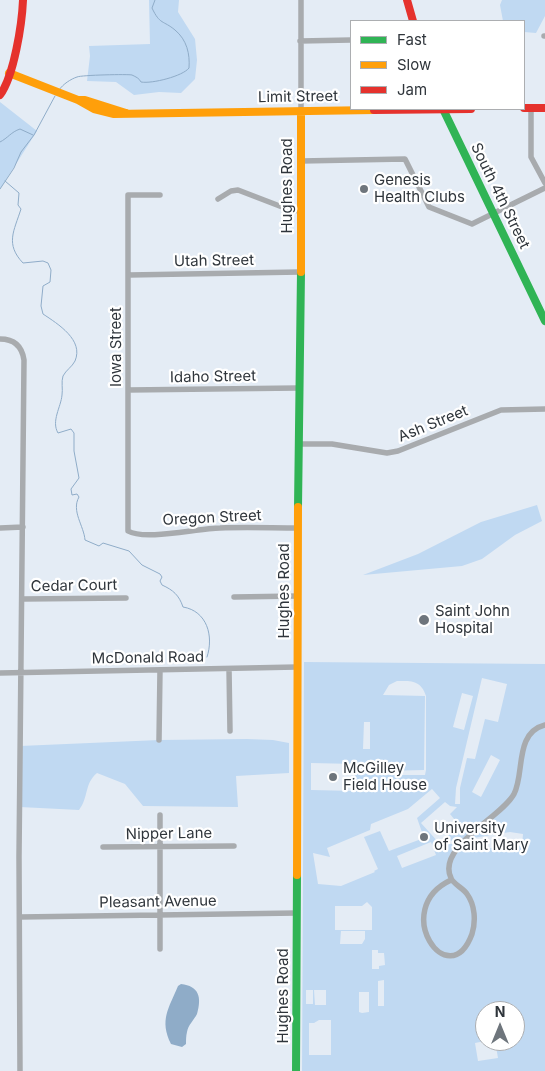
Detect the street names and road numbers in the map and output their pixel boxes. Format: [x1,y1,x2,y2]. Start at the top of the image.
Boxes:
street label: Limit Street [258,87,338,107]
street label: Hughes Road [278,138,296,234]
street label: South 4th Street [467,140,533,252]
street label: Utah Street [174,251,254,271]
street label: Iowa Street [107,307,125,387]
street label: Idaho Street [170,367,256,387]
street label: Ash Street [395,402,471,446]
street label: Oregon Street [162,506,262,530]
street label: Hughes Road [275,543,293,639]
street label: Cedar Court [30,576,118,596]
street label: McDonald Road [92,648,204,668]
street label: Nipper Lane [126,824,212,844]
street label: Pleasant Avenue [99,892,217,912]
street label: Hughes Road [274,948,292,1044]

